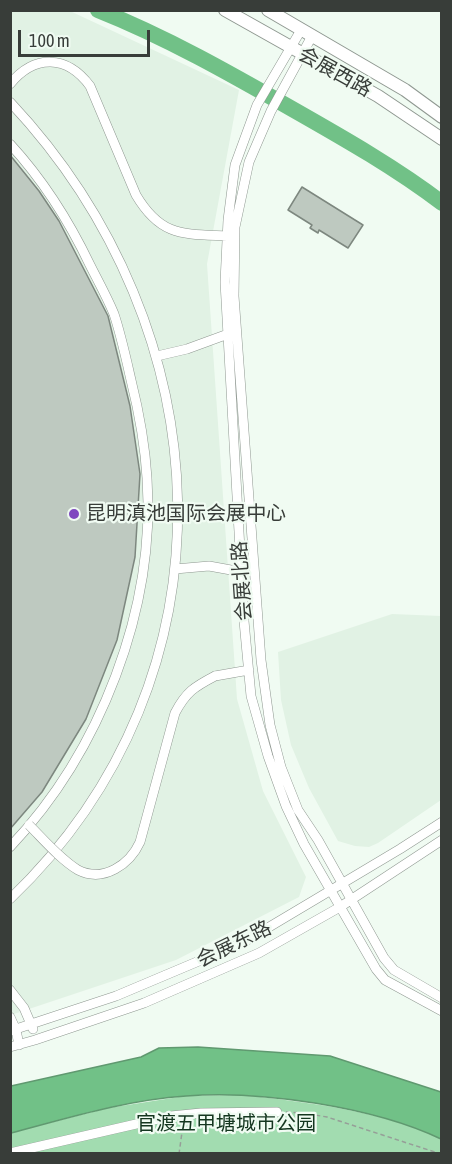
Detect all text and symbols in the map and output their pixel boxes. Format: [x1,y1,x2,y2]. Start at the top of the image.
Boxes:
scale bar [21,18,153,56]
text: 100 m [29,30,70,51]
street label: 会展西路 [294,42,376,102]
place label: 昆明滇池国际会展中心 [86,502,286,526]
marker: 昆明滇池国际会展中心 [67,507,81,521]
street label: 会展北路 [227,540,257,622]
street label: 会展东路 [193,916,275,972]
park label: 官渡五甲塘城市公园 [136,1112,316,1136]

